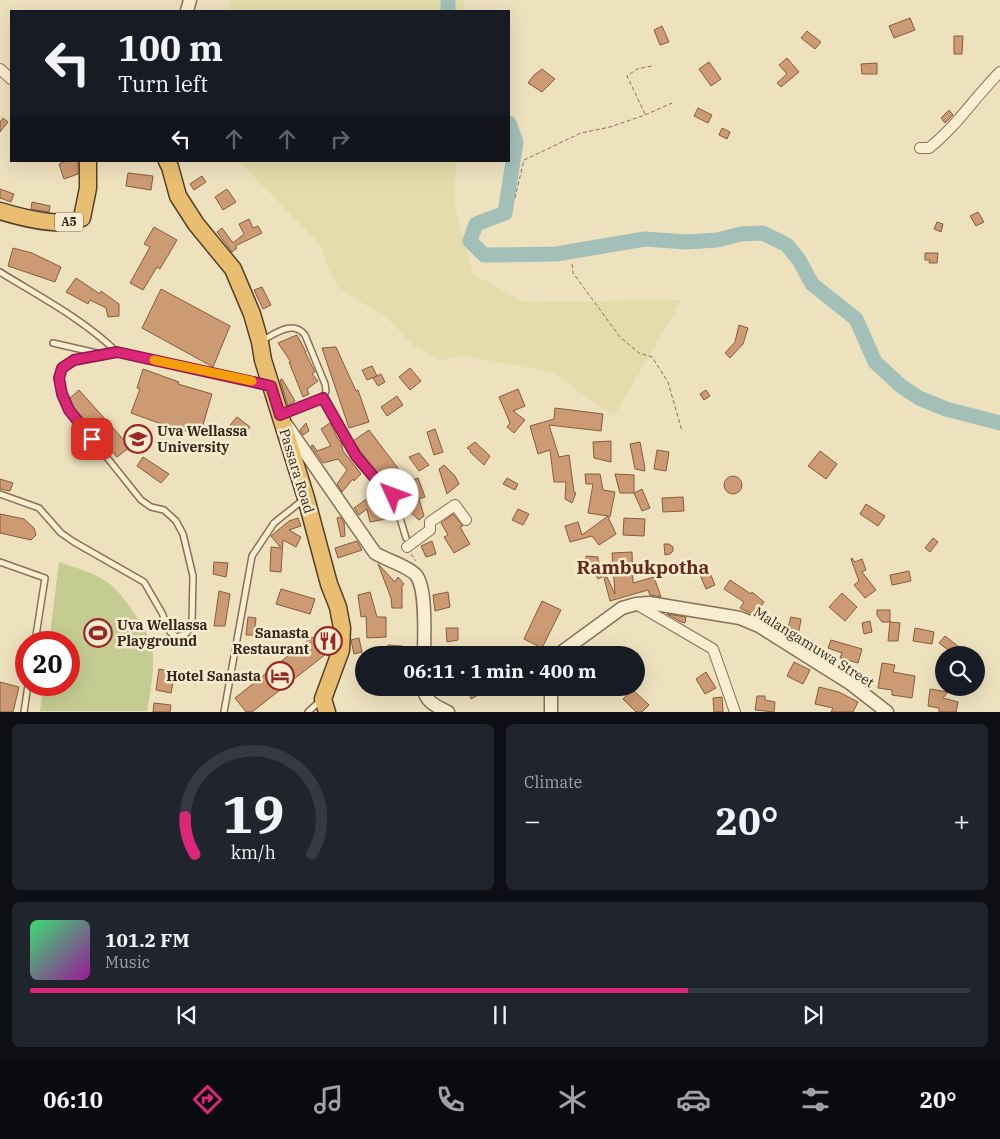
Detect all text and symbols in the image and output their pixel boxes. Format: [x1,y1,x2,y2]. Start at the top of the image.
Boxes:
text: 100 m [118,25,223,71]
icon: left [35,30,100,95]
text: Turn left [118,69,208,98]
icon: left [167,125,195,153]
icon: ahead [220,125,248,153]
icon: ahead [273,125,301,153]
icon: right [326,125,354,153]
road number: A5 [55,212,83,232]
pin [71,418,113,460]
place label: Uva Wellassa University [157,422,248,456]
school or university icon: Uva Wellassa University [123,424,153,454]
icon: arrive [78,425,106,453]
street label: Passara Road [276,426,319,516]
position arrow [366,468,418,520]
district label: Rambukpotha [577,555,710,579]
street label: Malangamuwa Street [750,603,878,691]
place label: Uva Wellassa Playground [117,616,208,650]
sports icon: Uva Wellassa Playground [83,618,113,648]
place label: Sanasta Restaurant [232,624,309,658]
restaurant icon: Sanasta Restaurant [313,626,343,656]
speed limit sign: 20 [15,631,80,696]
map controls [935,646,985,696]
button: search [935,646,985,696]
text: 06:11 · 1 min · 400 m [404,659,596,683]
hotel icon: Hotel Sanasta [265,661,295,691]
place label: Hotel Sanasta [166,667,261,685]
text: Climate [524,772,582,792]
text: 19 [222,780,284,847]
text: 20° [715,796,779,845]
text: − [524,802,541,839]
text: + [953,802,970,839]
text: km/h [230,841,276,864]
text: 101.2 FM [105,928,190,952]
text: Music [105,952,150,972]
icon: previous [173,1001,201,1029]
icon: pause [486,1001,514,1029]
icon: next [799,1001,827,1029]
icon: directions [190,1082,225,1117]
icon: music [311,1082,346,1117]
icon: phone [433,1082,468,1117]
icon: climate [555,1082,590,1117]
icon: car [676,1082,711,1117]
icon: filters [798,1082,833,1117]
text: 06:10 [43,1085,103,1114]
text: 20° [920,1085,957,1114]

